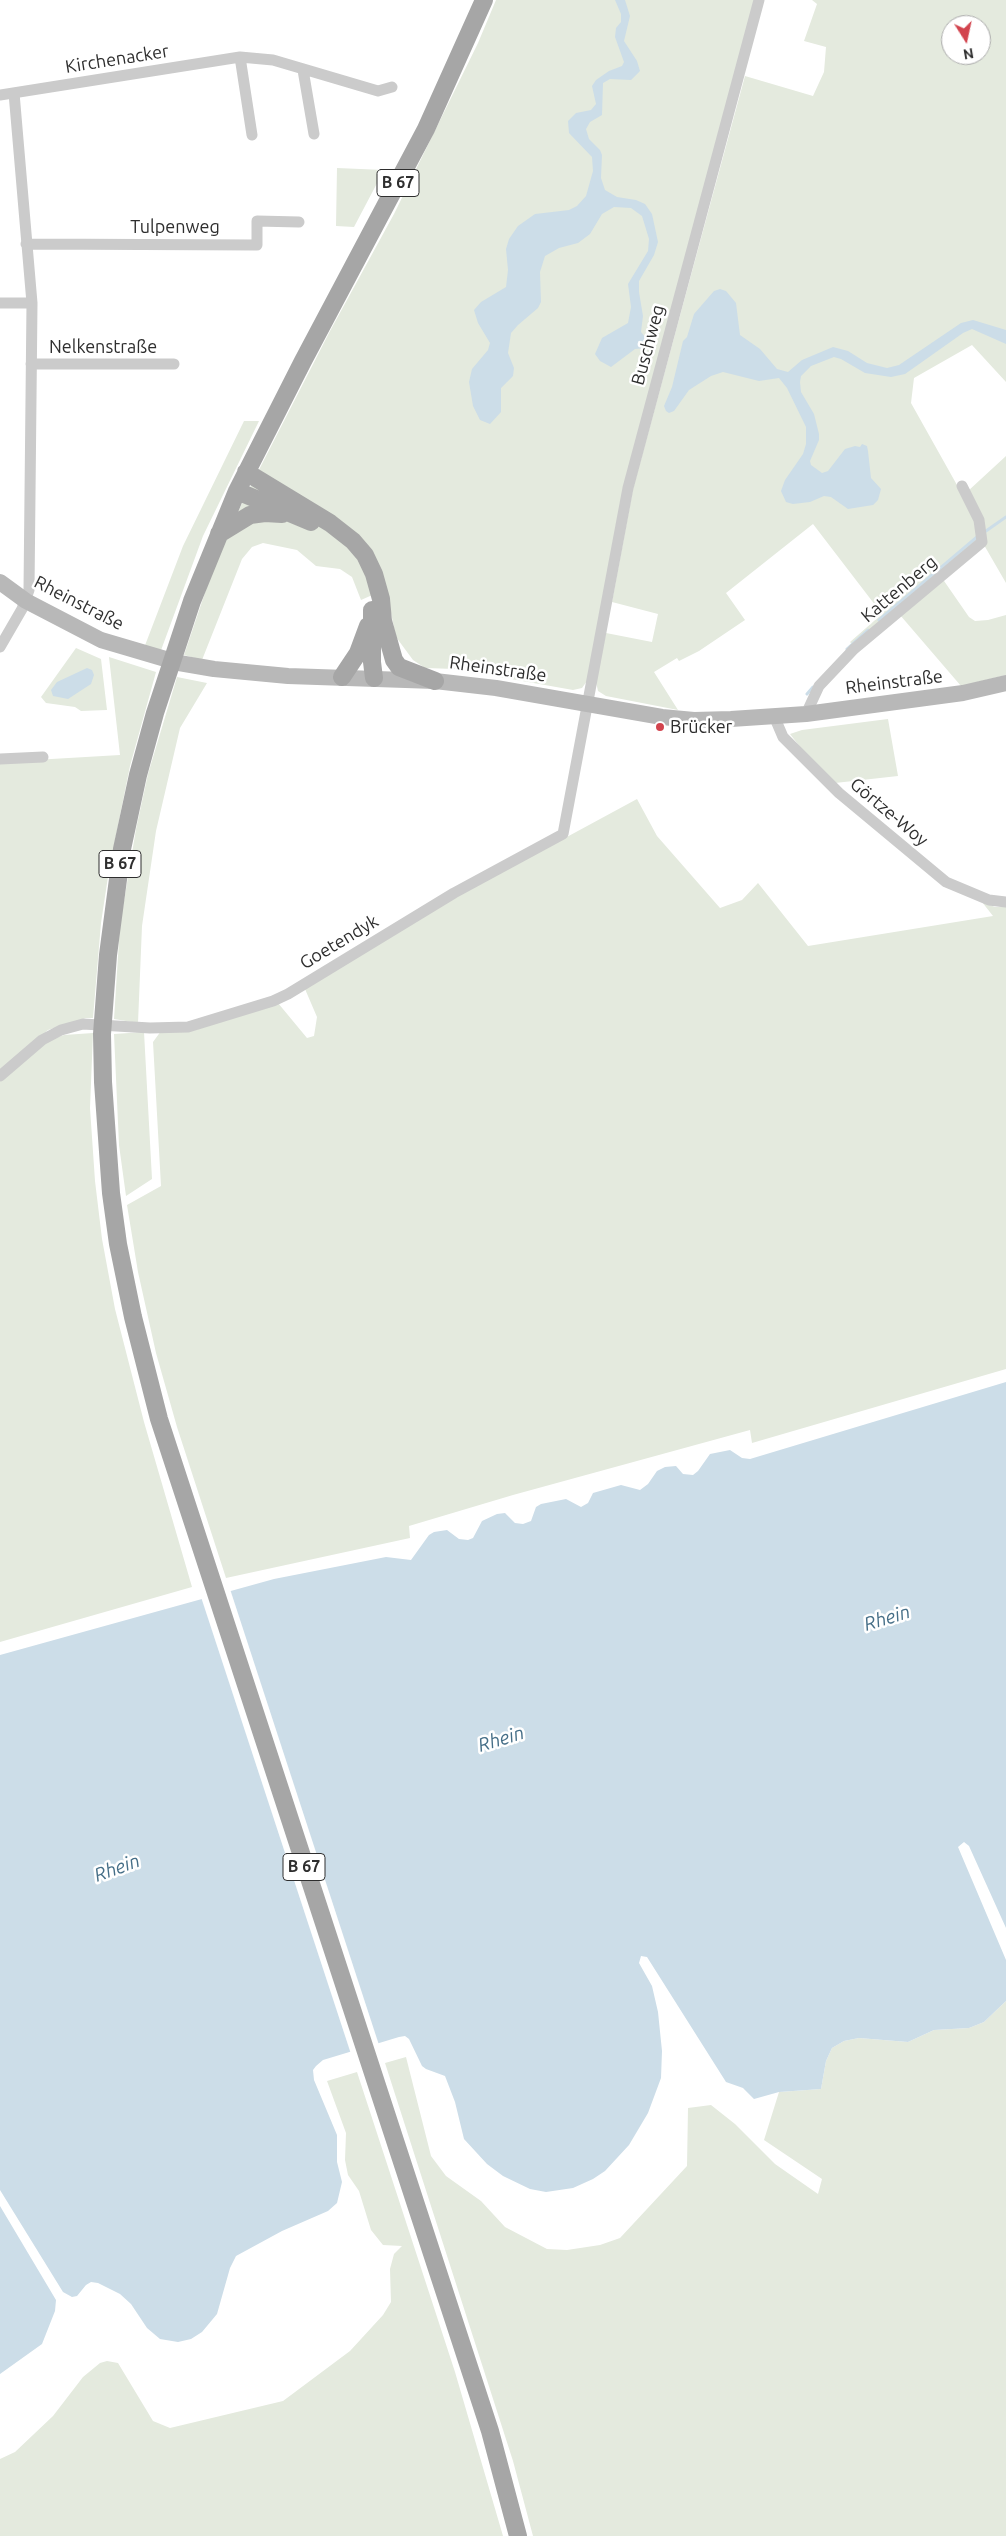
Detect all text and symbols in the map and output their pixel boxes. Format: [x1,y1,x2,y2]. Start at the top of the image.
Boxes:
north arrow [941,15,991,65]
street label: Kirchenacker [64,40,170,78]
text: N [962,45,975,63]
road number: B 67 [377,170,419,197]
street label: Tulpenweg [130,216,220,238]
street label: Buschweg [627,302,669,388]
street label: Nelkenstraße [49,336,157,358]
street label: Kattenberg [857,551,941,627]
street label: Rheinstraße [31,571,127,635]
street label: Rheinstraße [448,651,548,687]
street label: Rheinstraße [844,665,944,699]
place label: Brücker [670,716,732,738]
marker: Brücker [654,721,666,733]
street label: Görtze-Woy [846,773,932,851]
road number: B 67 [99,851,141,878]
street label: Goetendyk [296,910,382,974]
water label: Rhein [861,1600,913,1636]
water label: Rhein [475,1721,527,1757]
water label: Rhein [91,1849,143,1887]
road number: B 67 [283,1854,325,1880]

